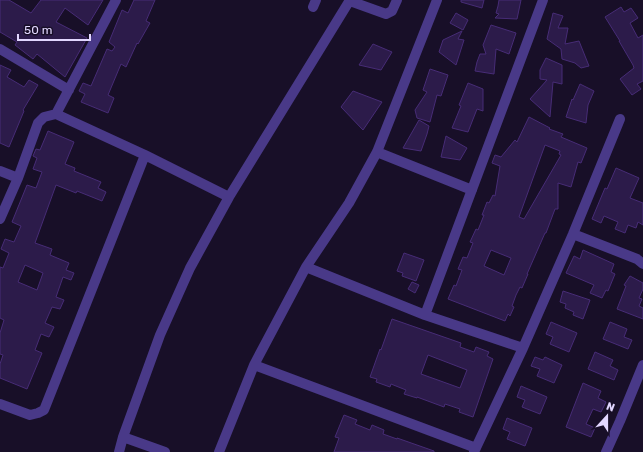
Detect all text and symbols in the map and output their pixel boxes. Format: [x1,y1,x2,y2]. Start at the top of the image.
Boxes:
scale bar [18,16,90,42]
text: 50 m [24,23,52,37]
north arrow [587,396,627,436]
text: N [604,400,617,415]

